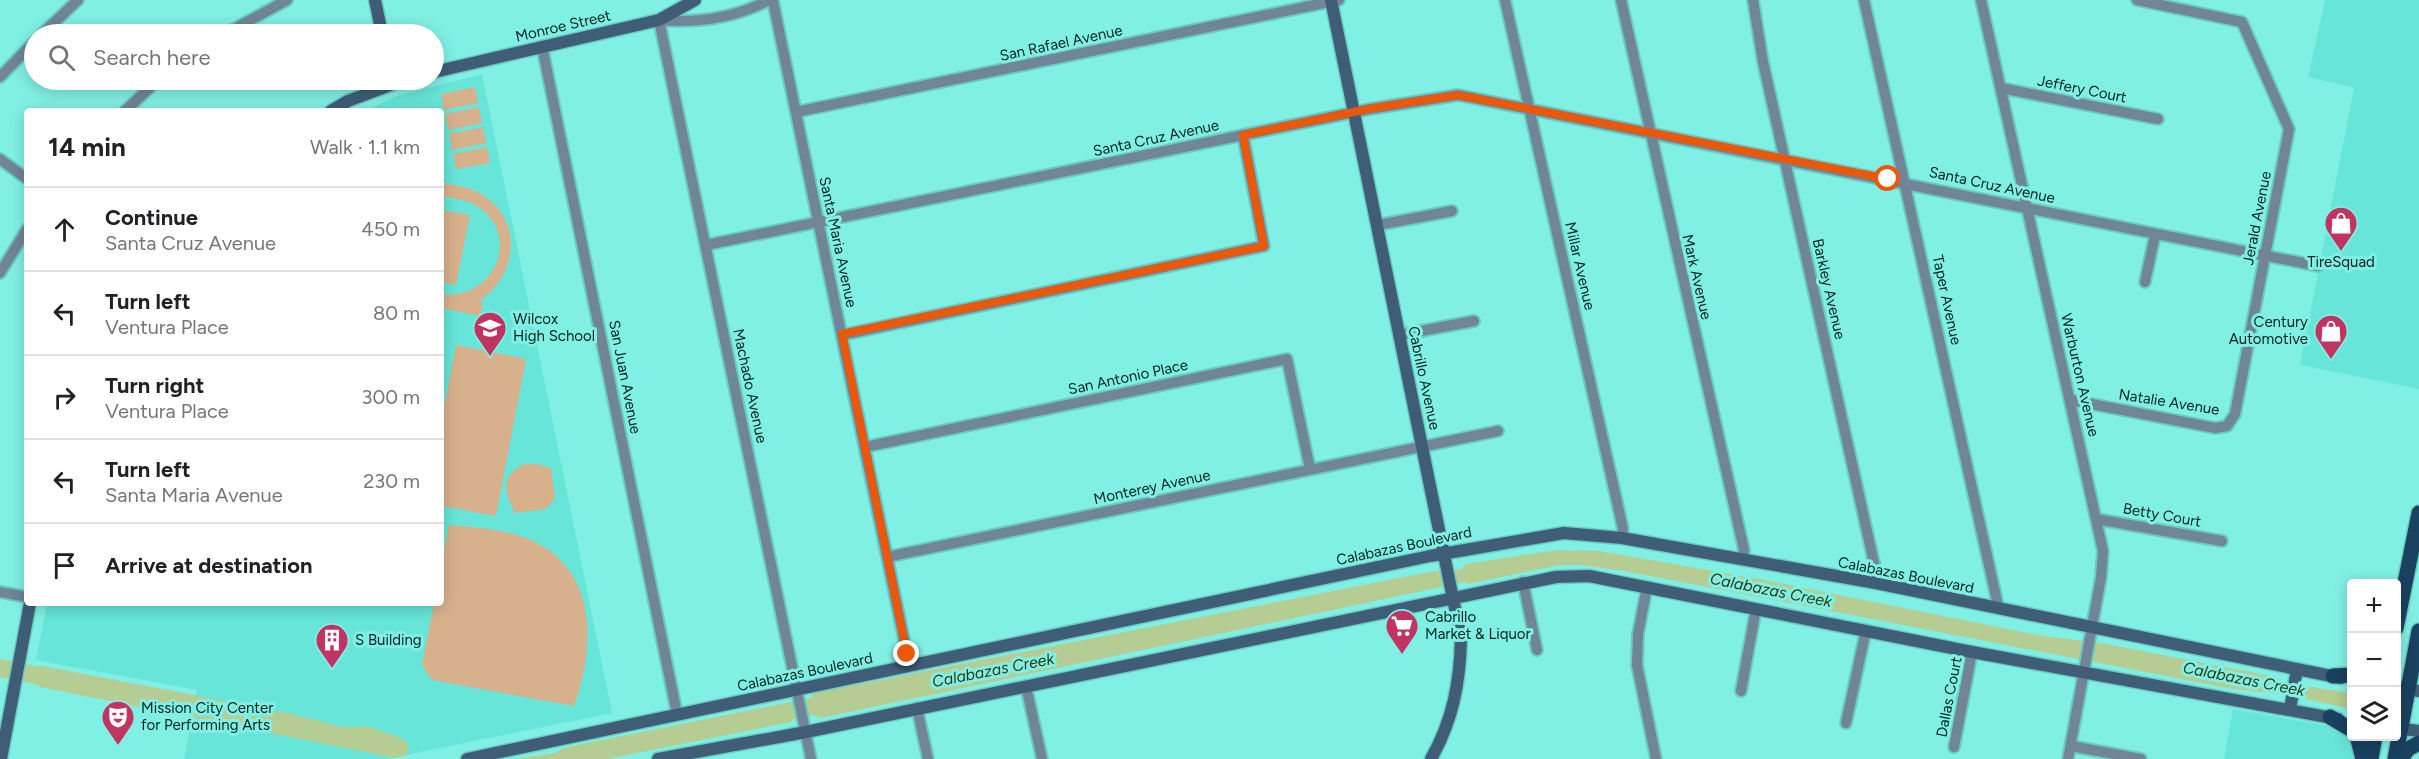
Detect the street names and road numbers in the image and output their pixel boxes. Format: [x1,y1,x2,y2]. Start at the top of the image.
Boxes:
street label: Monroe Street [514,6,613,46]
street label: San Rafael Avenue [998,21,1124,65]
street label: Jeffery Court [2036,72,2128,107]
street label: Santa Cruz Avenue [1091,116,1221,160]
street label: Santa Cruz Avenue [1927,163,2057,207]
street label: Jerald Avenue [2239,170,2275,266]
street label: Santa Maria Avenue [815,175,861,309]
street label: Millar Avenue [1561,220,1599,312]
street label: Mark Avenue [1678,233,1716,321]
street label: Barkley Avenue [1809,237,1849,341]
street label: Taper Avenue [1929,253,1965,347]
street label: Warburton Avenue [2057,312,2103,438]
street label: San Juan Avenue [605,319,645,435]
street label: Cabrillo Avenue [1404,325,1444,431]
street label: Machado Avenue [729,327,771,445]
street label: San Antonio Place [1066,356,1190,398]
street label: Natalie Avenue [2117,385,2221,419]
street label: Monterey Avenue [1092,466,1212,508]
street label: Betty Court [2122,499,2203,531]
street label: Calabazas Boulevard [1335,523,1473,569]
street label: Calabazas Boulevard [1836,553,1976,597]
street label: Calabazas Boulevard [736,649,874,695]
street label: Dallas Court [1932,655,1966,739]

